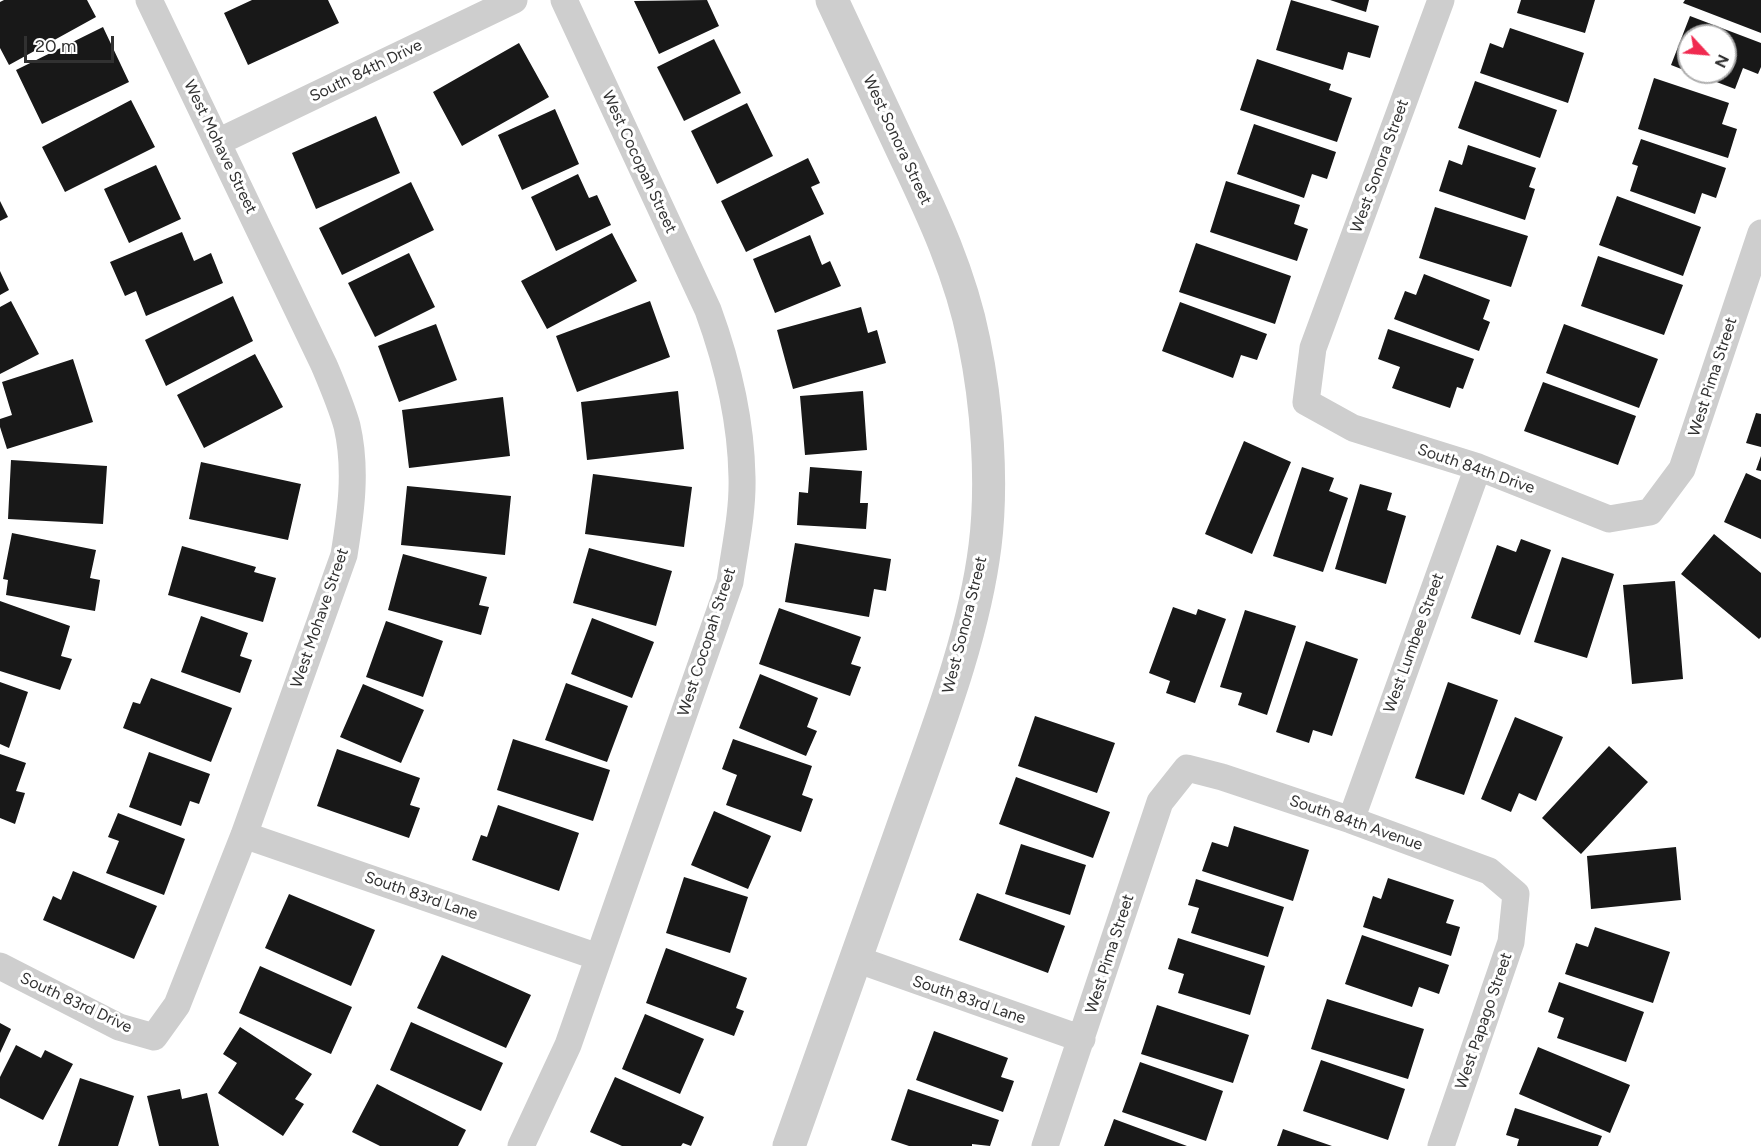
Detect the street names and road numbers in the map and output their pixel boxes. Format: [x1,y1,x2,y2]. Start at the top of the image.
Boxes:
street label: South 84th Drive [307,35,425,107]
street label: West Sonora Street [859,72,935,208]
street label: West Mohave Street [179,77,261,217]
street label: West Cocopah Street [598,88,680,236]
street label: West Sonora Street [1347,97,1413,235]
street label: West Pima Street [1685,315,1741,439]
street label: South 84th Drive [1415,440,1537,498]
street label: West Mohave Street [287,546,353,690]
street label: West Sonora Street [939,554,991,696]
street label: West Cocopah Street [674,565,740,719]
street label: West Lumbee Street [1380,570,1448,716]
street label: South 84th Avenue [1287,791,1425,855]
street label: South 83rd Lane [362,868,480,924]
street label: West Pima Street [1082,892,1138,1016]
street label: West Papago Street [1452,950,1516,1092]
street label: South 83rd Drive [17,969,135,1037]
street label: South 83rd Lane [910,972,1028,1028]

